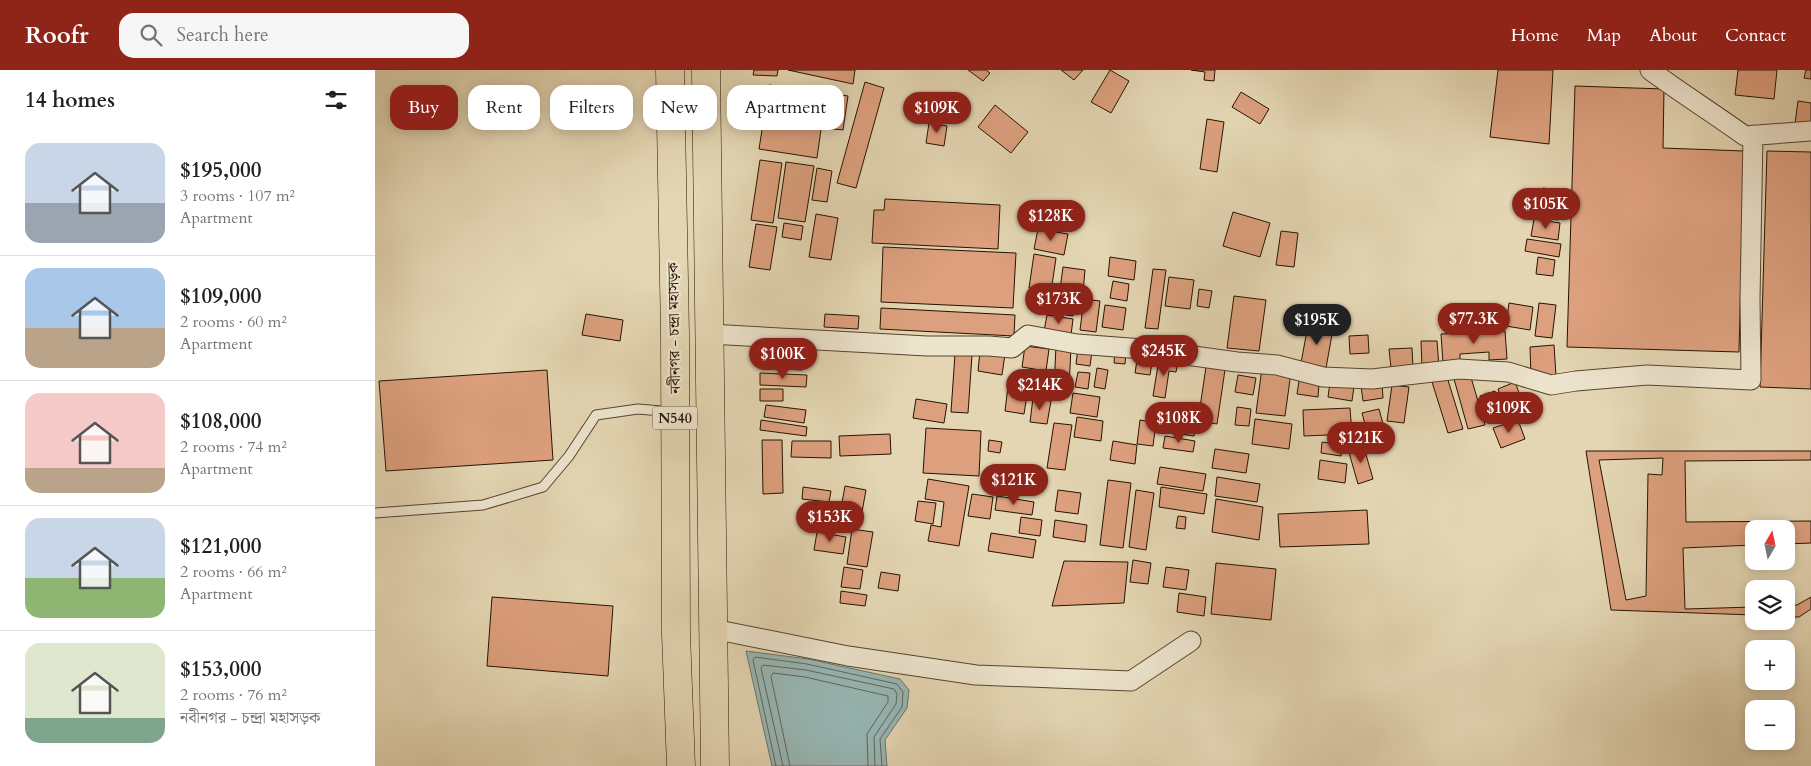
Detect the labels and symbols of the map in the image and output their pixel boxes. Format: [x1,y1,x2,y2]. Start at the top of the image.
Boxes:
pin: $109K [902,92,972,134]
pin: $105K [1511,188,1581,230]
pin: $128K [1016,200,1086,242]
street label: নবীনগর - চন্দ্রা মহাসড়ক [663,262,685,395]
pin: $173K [1024,282,1094,325]
pin: $77.3K [1433,302,1515,345]
pin: $195K [1282,304,1352,346]
pin: $245K [1129,334,1199,377]
pin: $100K [748,338,818,380]
pin: $214K [1005,368,1075,411]
pin: $109K [1474,392,1544,434]
pin: $108K [1144,402,1214,444]
road number: N540 [653,406,697,429]
pin: $121K [1326,422,1396,464]
pin: $121K [979,464,1049,506]
pin: $153K [795,500,865,543]
north arrow [1745,520,1795,570]

